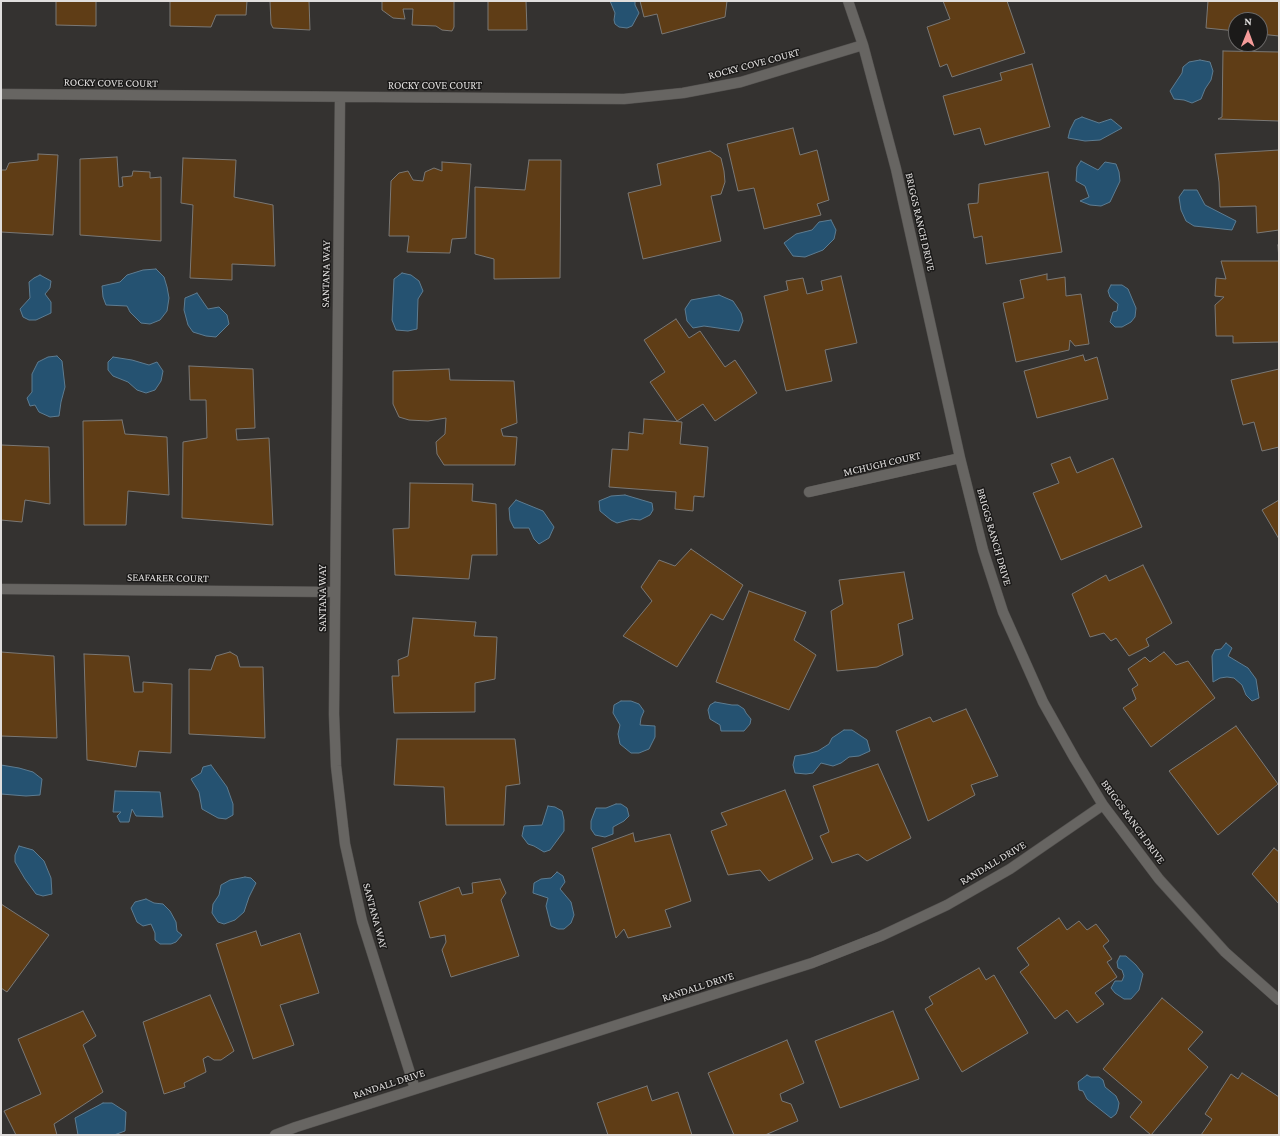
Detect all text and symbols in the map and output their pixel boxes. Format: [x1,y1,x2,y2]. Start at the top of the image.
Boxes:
north arrow [1228,12,1268,52]
text: N [1244,15,1252,27]
street label: ROCKY COVE COURT [707,45,801,83]
street label: ROCKY COVE COURT [64,76,158,90]
street label: ROCKY COVE COURT [388,79,482,93]
street label: BRIGGS RANCH DRIVE [902,171,938,273]
street label: SANTANA WAY [319,240,333,308]
street label: MCHUGH COURT [842,449,922,479]
street label: BRIGGS RANCH DRIVE [974,487,1014,587]
street label: SANTANA WAY [316,564,330,632]
street label: SEAFARER COURT [127,571,209,585]
street label: BRIGGS RANCH DRIVE [1098,777,1168,867]
street label: RANDALL DRIVE [958,838,1028,888]
street label: SANTANA WAY [360,882,390,950]
street label: RANDALL DRIVE [660,969,736,1005]
street label: RANDALL DRIVE [351,1066,427,1102]

